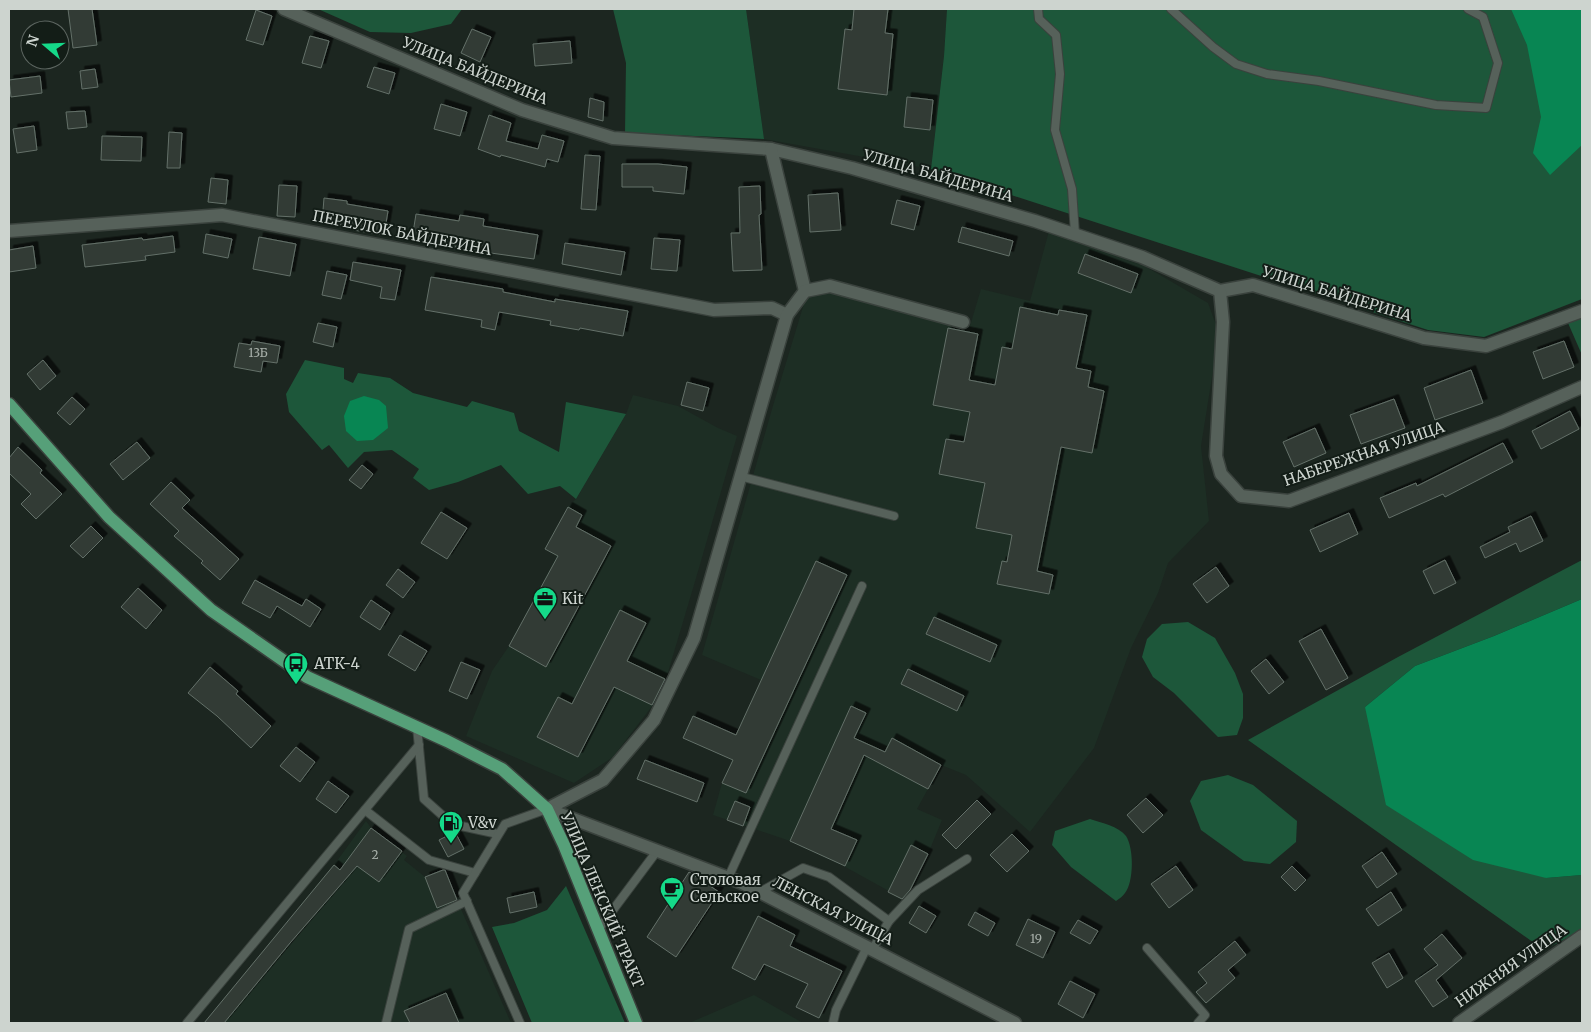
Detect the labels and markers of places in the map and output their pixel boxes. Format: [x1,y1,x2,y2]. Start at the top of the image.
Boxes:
office icon: Kit [532,586,558,620]
place label: Kit [562,589,583,608]
bus stop icon: АТК-4 [283,651,309,685]
place label: АТК-4 [313,654,360,673]
fuel station icon: V&v [438,810,464,844]
place label: V&v [467,813,497,832]
place label: Столовая Сельское [690,870,761,906]
cafe icon: Столовая Сельское [659,876,685,910]

